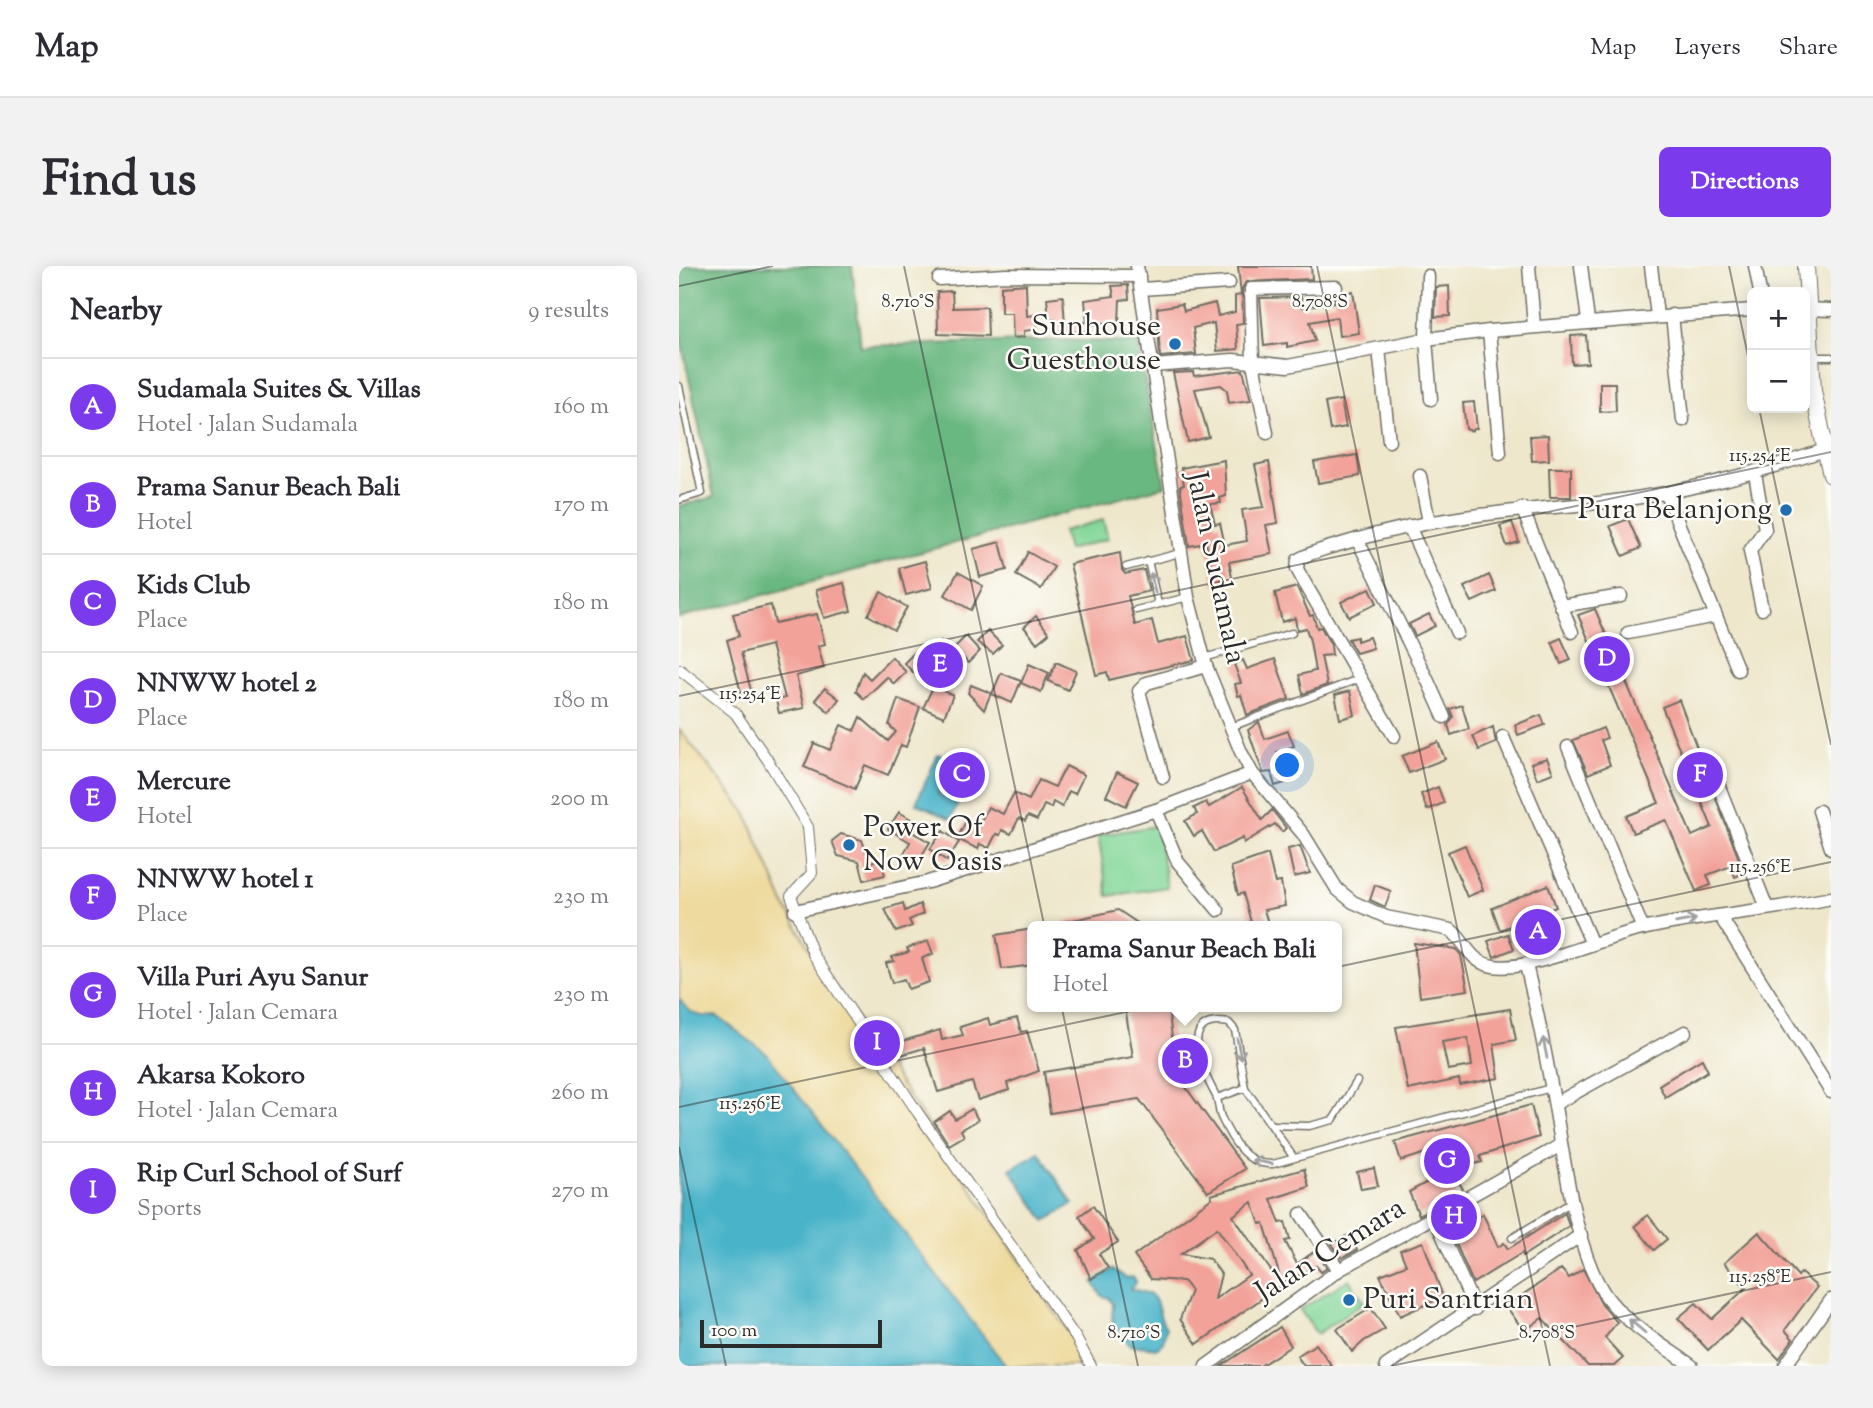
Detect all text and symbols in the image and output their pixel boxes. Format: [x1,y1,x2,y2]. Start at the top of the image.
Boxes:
text: Map [35,24,99,72]
text: Map [1590,31,1636,65]
text: Layers [1674,31,1741,65]
text: Share [1779,31,1838,65]
text: Find us [42,147,196,217]
button: Directions [1659,147,1831,217]
map controls [1747,287,1810,413]
button: + [1747,287,1810,350]
text: Nearby [70,290,162,333]
text: 8.710°S [882,290,934,316]
text: 8.708°S [1292,290,1348,316]
text: 9 results [528,295,609,328]
place label: Sunhouse Guesthouse [1006,306,1161,383]
marker: Sunhouse Guesthouse [1167,336,1183,352]
button: − [1747,350,1810,413]
text: Sudamala Suites & Villas [137,372,421,409]
text: A [84,391,102,424]
text: 160 m [554,391,609,424]
text: Hotel · Jalan Sudamala [137,409,358,442]
text: 115.254°E [1729,444,1791,470]
street label: Jalan Sudamala [1173,466,1256,668]
text: Prama Sanur Beach Bali [137,470,400,507]
text: B [86,489,100,522]
text: 170 m [554,489,609,522]
place label: Pura Belanjong [1578,489,1772,532]
marker: Pura Belanjong [1778,502,1794,518]
text: Hotel [137,507,193,540]
text: Kids Club [137,568,250,605]
one-way arrow [1145,572,1159,595]
text: C [84,587,102,620]
text: 180 m [554,587,609,620]
text: Place [137,605,188,638]
pin: D [1584,633,1630,685]
pin: E [917,639,963,691]
text: NNWW hotel 2 [137,666,317,703]
text: 115.254°E [719,682,781,708]
text: D [84,685,102,718]
text: 180 m [554,685,609,718]
text: Place [137,703,188,736]
your location [1270,748,1304,782]
pin: C [939,749,985,801]
pin: F [1677,749,1723,801]
text: Mercure [137,764,231,801]
text: E [86,783,100,816]
text: 200 m [550,783,609,816]
text: Hotel [137,801,193,834]
place label: Power Of Now Oasis [863,807,1002,884]
marker: Power Of Now Oasis [841,837,857,853]
text: 115.256°E [1729,855,1791,881]
text: NNWW hotel 1 [137,862,313,899]
text: F [87,881,99,914]
text: 230 m [553,881,609,914]
text: Place [137,899,188,932]
pin: A [1515,906,1561,958]
one-way arrow [1674,914,1697,927]
popup [1027,921,1342,1012]
text: Prama Sanur Beach Bali [1053,932,1316,969]
text: Villa Puri Ayu Sanur [137,960,368,997]
text: Hotel [1053,969,1108,1002]
text: G [84,979,102,1012]
text: 230 m [553,979,609,1012]
text: Hotel · Jalan Cemara [137,997,338,1030]
pin: I [854,1017,900,1069]
pin: B [1162,1035,1208,1087]
one-way arrow [1233,1037,1247,1060]
one-way arrow [1537,1037,1551,1060]
text: Akarsa Kokoro [137,1058,305,1095]
text: H [84,1077,102,1110]
text: 260 m [551,1077,609,1110]
text: 115.256°E [719,1092,781,1118]
text: Hotel · Jalan Cemara [137,1095,338,1128]
pin: G [1424,1135,1470,1187]
one-way arrow [1252,1154,1274,1167]
text: Rip Curl School of Surf [137,1156,402,1193]
text: I [89,1175,97,1208]
text: 270 m [551,1175,609,1208]
street label: Jalan Cemara [1246,1188,1414,1315]
pin: H [1431,1191,1477,1243]
text: Sports [137,1193,202,1226]
text: 115.258°E [1729,1265,1791,1291]
place label: Puri Santrian [1363,1279,1534,1322]
marker: Puri Santrian [1341,1292,1357,1308]
scale bar [700,1317,882,1349]
text: 100 m [711,1318,757,1345]
one-way arrow [1629,1318,1647,1334]
text: 8.710°S [1108,1321,1160,1347]
text: 8.708°S [1519,1321,1575,1347]

